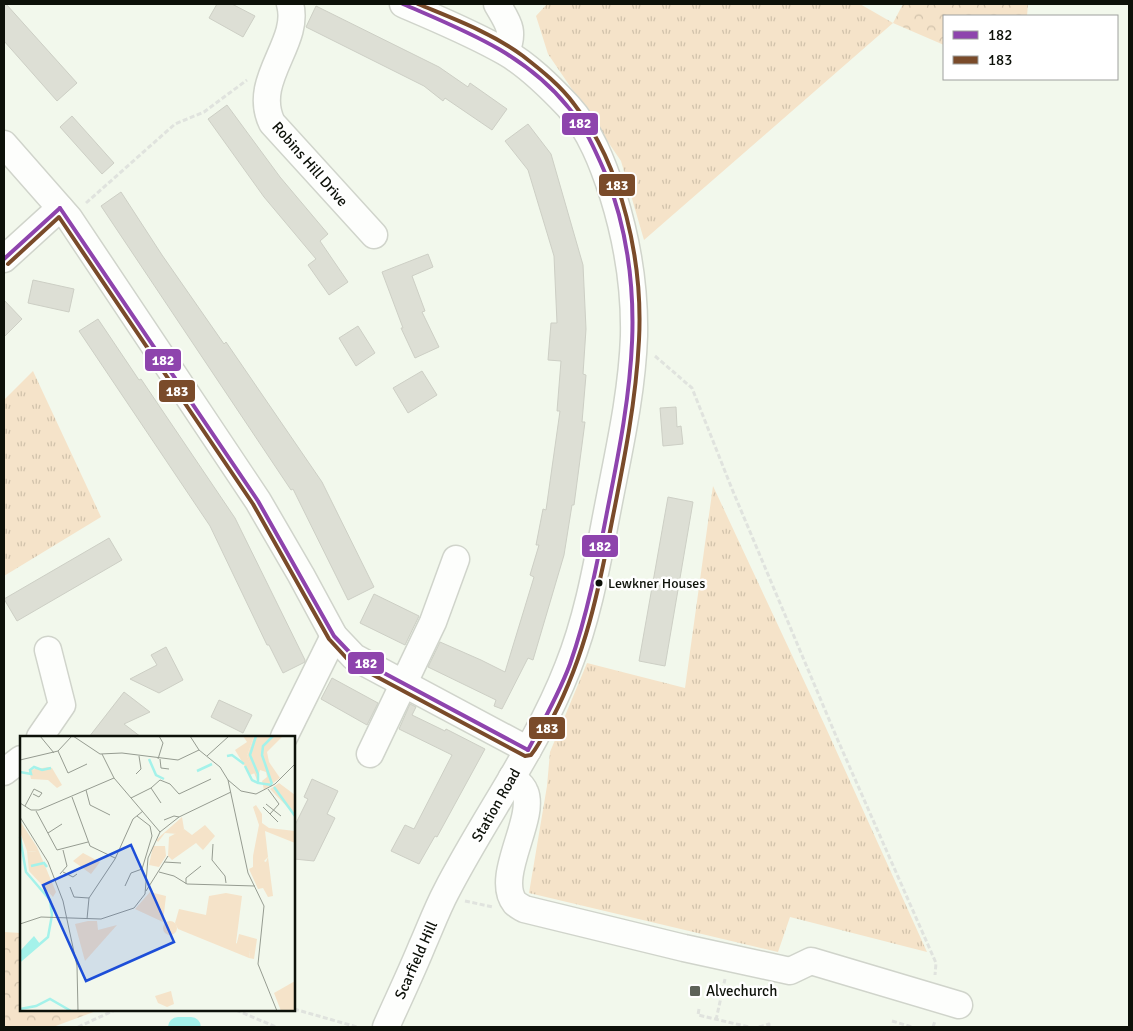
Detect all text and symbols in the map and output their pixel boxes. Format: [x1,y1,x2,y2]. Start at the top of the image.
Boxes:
legend [943,15,1118,80]
text: 182 [988,26,1012,44]
text: 183 [988,51,1012,69]
line badge: 182 [561,112,599,136]
text: 182 [569,115,591,132]
street label: Robins Hill Drive [268,118,352,210]
line badge: 183 [598,173,636,197]
text: 183 [606,177,628,194]
line badge: 182 [144,348,182,372]
text: 182 [152,352,174,369]
line badge: 183 [158,379,196,403]
text: 183 [166,383,188,400]
line badge: 182 [581,534,619,558]
text: 182 [589,538,611,555]
place label: Lewkner Houses [608,575,705,592]
marker: Lewkner Houses [594,578,604,588]
line badge: 182 [347,651,385,675]
text: 182 [355,655,377,672]
line badge: 183 [528,716,566,740]
text: 183 [536,720,558,737]
inset map [20,736,295,1011]
street label: Station Road [468,765,524,845]
street label: Scarfield Hill [391,918,441,1002]
place label: Alvechurch [706,982,777,1000]
marker: Alvechurch [688,984,702,998]

